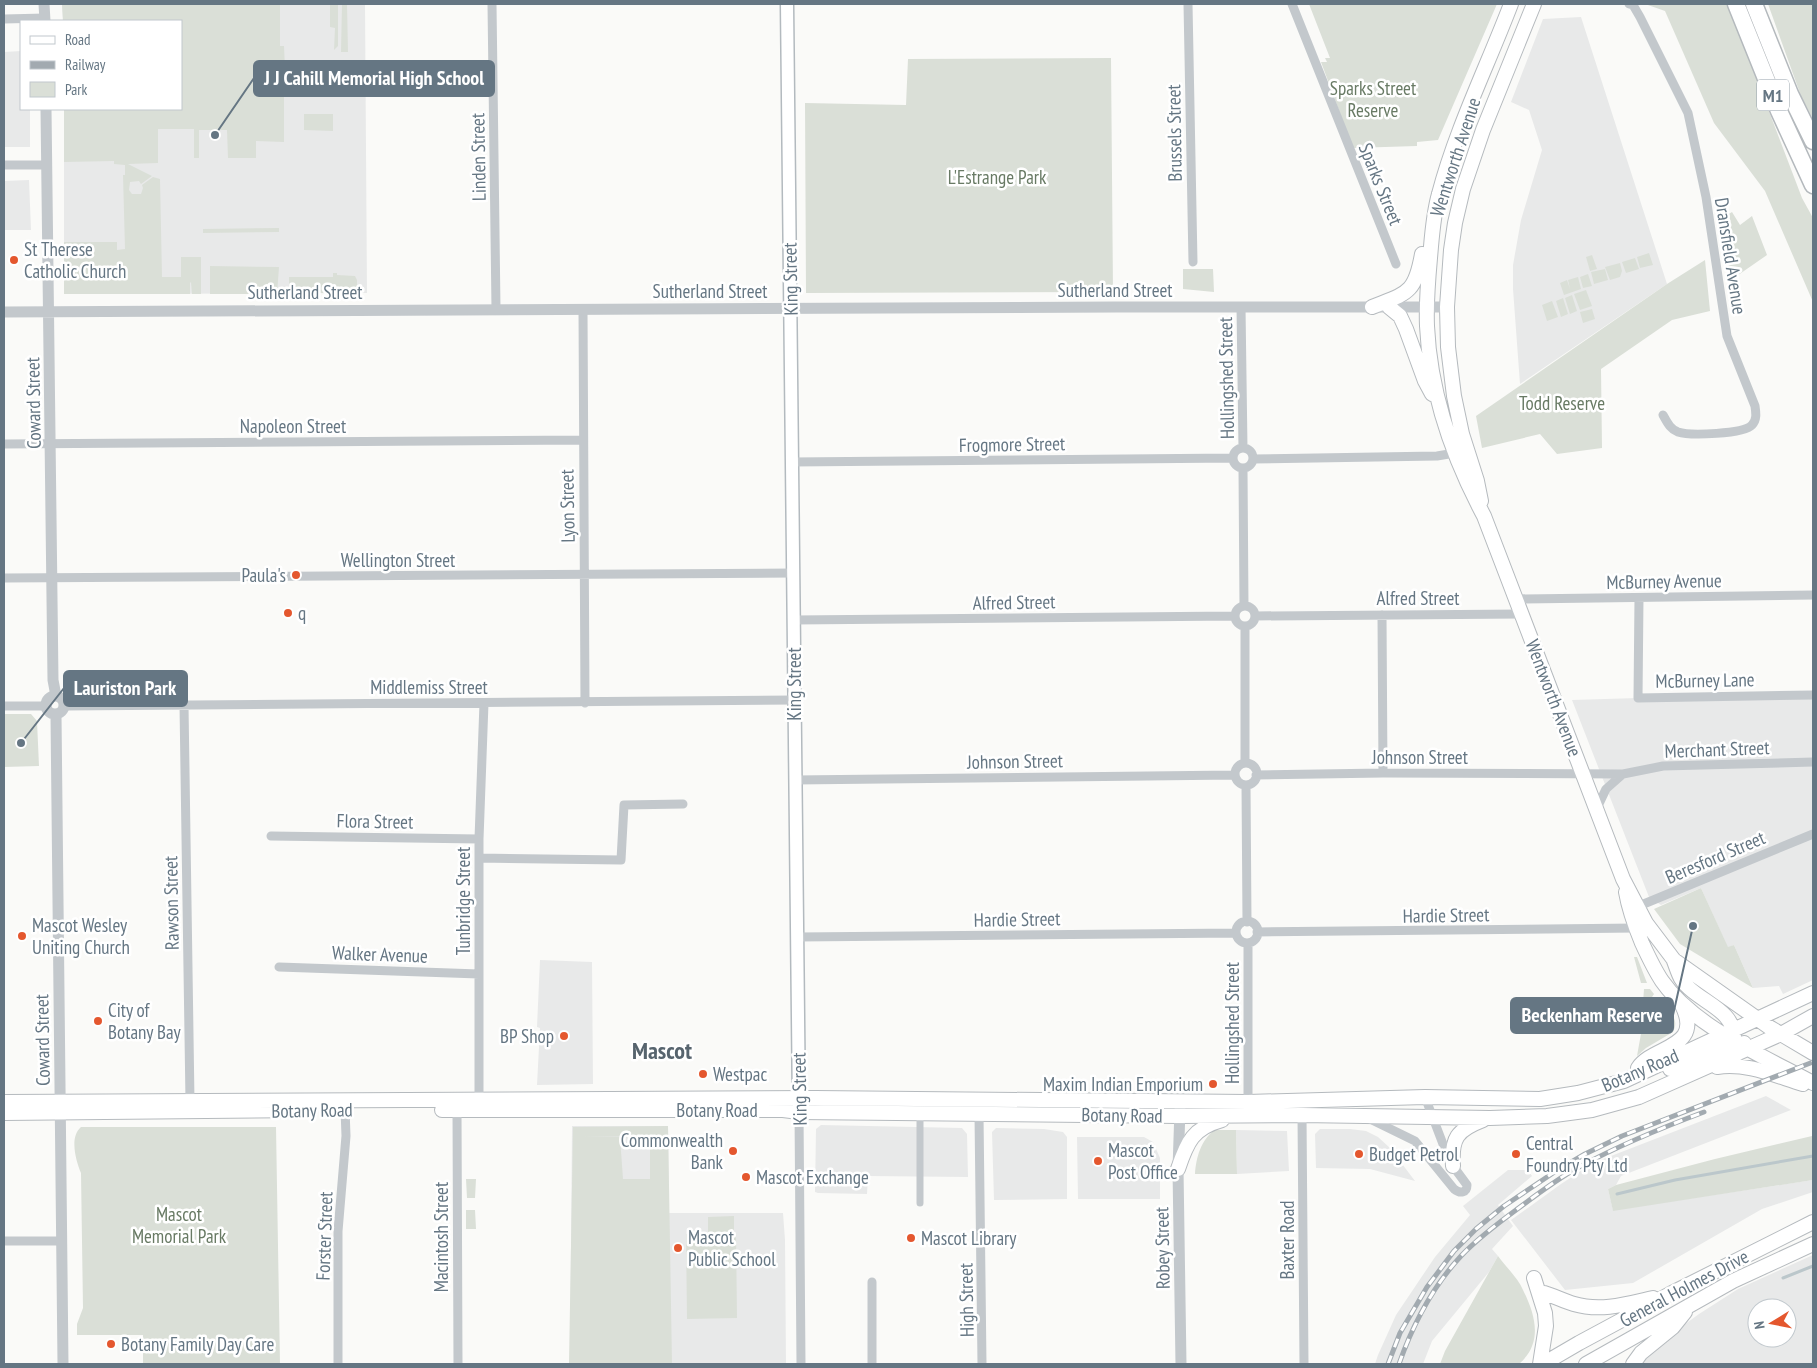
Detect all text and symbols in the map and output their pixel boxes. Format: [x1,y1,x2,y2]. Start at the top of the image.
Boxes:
legend [20,20,182,110]
text: Road [65,30,91,49]
text: Railway [65,55,106,74]
callout: J J Cahill Memorial High School [254,61,494,96]
text: J J Cahill Memorial High School [263,65,484,91]
park label: Sparks Street Reserve [1330,76,1417,122]
text: Park [65,80,87,99]
road number: M1 [1757,80,1789,110]
street label: Brussels Street [1161,83,1187,182]
street label: Wentworth Avenue [1424,94,1486,219]
street label: Linden Street [465,112,491,201]
street label: Sparks Street [1354,139,1409,229]
park label: L'Estrange Park [948,165,1047,189]
street label: Dransfield Avenue [1710,196,1752,316]
place label: St Therese Catholic Church [24,237,126,283]
street label: King Street [777,241,803,316]
marker: St Therese Catholic Church [8,254,20,266]
street label: Sutherland Street [1058,278,1173,302]
street label: Sutherland Street [653,279,768,303]
street label: Sutherland Street [248,280,363,304]
street label: Hollingshed Street [1213,316,1239,439]
street label: Coward Street [20,356,46,449]
park label: Todd Reserve [1519,391,1605,415]
street label: Napoleon Street [240,414,347,438]
street label: Frogmore Street [959,431,1066,457]
street label: Lyon Street [554,468,580,543]
street label: Wellington Street [341,548,456,572]
place label: Paula's [241,563,286,587]
street label: McBurney Avenue [1606,568,1722,594]
marker: Paula's [290,569,302,581]
street label: Alfred Street [1377,586,1460,610]
street label: Alfred Street [972,589,1056,615]
place label: q [298,601,306,625]
marker: q [282,607,294,619]
street label: Wentworth Avenue [1521,636,1587,760]
street label: King Street [782,647,806,721]
street label: McBurney Lane [1655,667,1755,693]
callout: Lauriston Park [64,671,187,706]
text: Lauriston Park [74,675,177,701]
street label: Middlemiss Street [370,675,489,699]
street label: Merchant Street [1664,735,1771,763]
street label: Johnson Street [1371,745,1469,769]
street label: Johnson Street [966,748,1064,774]
street label: Flora Street [336,808,414,834]
street label: Beresford Street [1662,825,1769,889]
street label: Tunbridge Street [451,846,475,955]
street label: Rawson Street [158,855,184,950]
street label: Hardie Street [1403,902,1490,928]
street label: Hardie Street [974,906,1061,932]
place label: Mascot Wesley Uniting Church [32,913,130,959]
marker: Mascot Wesley Uniting Church [16,930,28,942]
street label: Walker Avenue [332,940,429,968]
street label: Hollingshed Street [1220,961,1244,1084]
street label: Coward Street [29,993,55,1086]
place label: City of Botany Bay [108,998,181,1044]
callout: Beckenham Reserve [1511,998,1673,1033]
text: Beckenham Reserve [1521,1002,1663,1028]
marker: City of Botany Bay [92,1015,104,1027]
place label: BP Shop [500,1024,554,1048]
marker: BP Shop [558,1030,570,1042]
district label: Mascot [632,1035,692,1066]
street label: Botany Road [1598,1043,1682,1097]
street label: King Street [786,1051,812,1126]
place label: Westpac [713,1062,767,1086]
marker: Westpac [697,1068,709,1080]
place label: Maxim Indian Emporium [1043,1072,1203,1096]
marker: Maxim Indian Emporium [1207,1078,1219,1090]
street label: Botany Road [271,1097,353,1123]
street label: Botany Road [676,1098,758,1122]
street label: Botany Road [1081,1102,1163,1128]
place label: Commonwealth Bank [621,1128,724,1174]
place label: Central Foundry Pty Ltd [1526,1131,1628,1177]
place label: Mascot Post Office [1108,1138,1178,1184]
place label: Budget Petrol [1369,1142,1459,1166]
marker: Commonwealth Bank [727,1145,739,1157]
marker: Budget Petrol [1353,1148,1365,1160]
marker: Central Foundry Pty Ltd [1510,1148,1522,1160]
marker: Mascot Post Office [1092,1155,1104,1167]
place label: Mascot Exchange [756,1165,869,1189]
marker: Mascot Exchange [740,1171,752,1183]
street label: Macintosh Street [429,1181,453,1292]
street label: Forster Street [310,1190,338,1281]
street label: Baxter Road [1275,1201,1299,1279]
park label: Mascot Memorial Park [132,1202,227,1248]
street label: Robey Street [1149,1206,1175,1289]
place label: Mascot Public School [688,1225,776,1271]
place label: Mascot Library [921,1226,1017,1250]
marker: Mascot Library [905,1232,917,1244]
marker: Mascot Public School [672,1242,684,1254]
street label: General Holmes Drive [1615,1244,1753,1332]
street label: High Street [953,1262,979,1337]
north arrow [1747,1298,1797,1348]
text: N [1750,1320,1769,1331]
place label: Botany Family Day Care [121,1332,274,1356]
marker: Botany Family Day Care [105,1338,117,1350]

